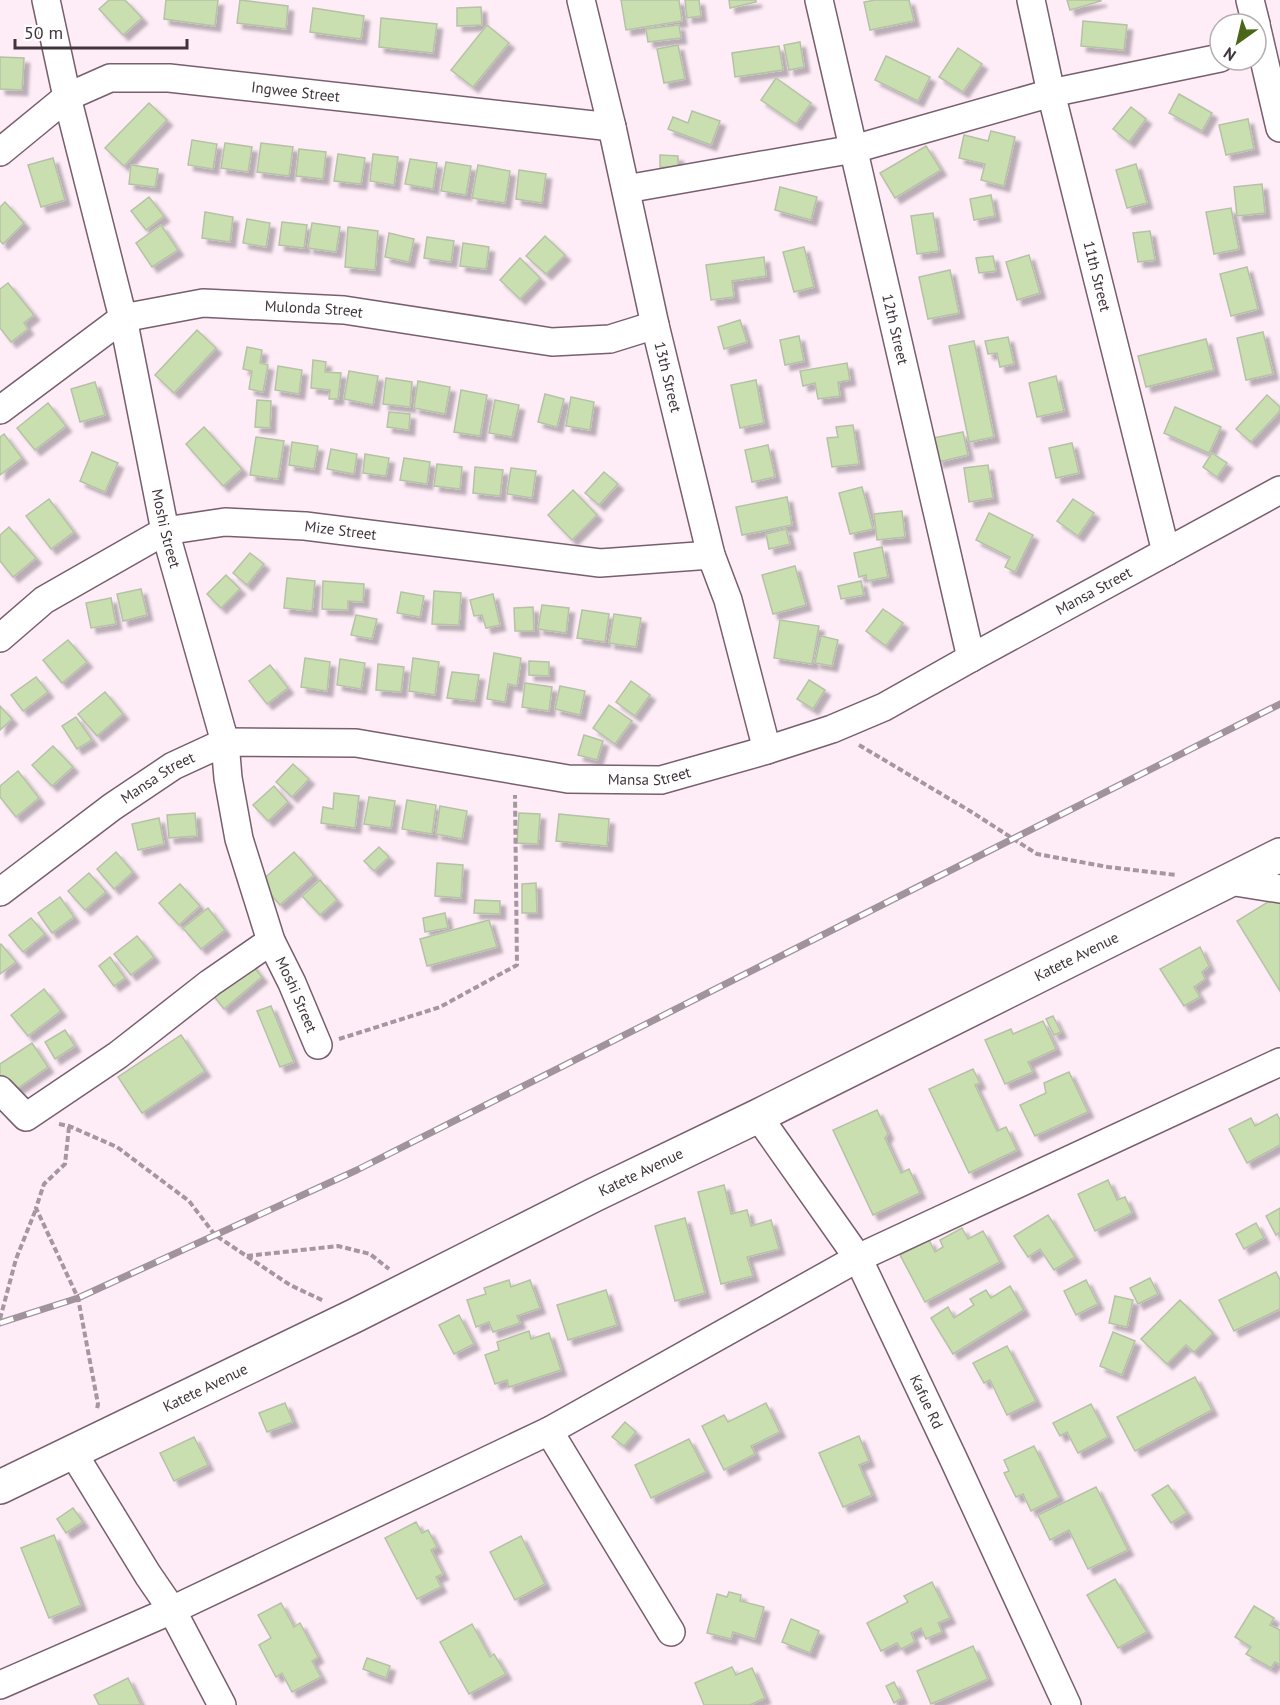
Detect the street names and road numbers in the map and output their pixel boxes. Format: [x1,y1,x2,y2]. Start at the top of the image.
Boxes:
street label: Ingwee Street [250,77,341,106]
street label: 11th Street [1079,239,1115,313]
street label: 12th Street [878,292,913,366]
street label: Mulonda Street [264,296,364,322]
street label: 13th Street [650,340,686,414]
street label: Moshi Street [148,487,185,570]
street label: Mize Street [303,516,378,544]
street label: Mansa Street [1052,562,1135,619]
street label: Mansa Street [117,747,197,807]
street label: Mansa Street [608,762,693,789]
street label: Katete Avenue [1031,927,1122,985]
street label: Moshi Street [271,953,322,1035]
street label: Katete Avenue [595,1143,686,1200]
street label: Katete Avenue [160,1359,251,1416]
street label: Kafue Rd [906,1372,948,1432]

